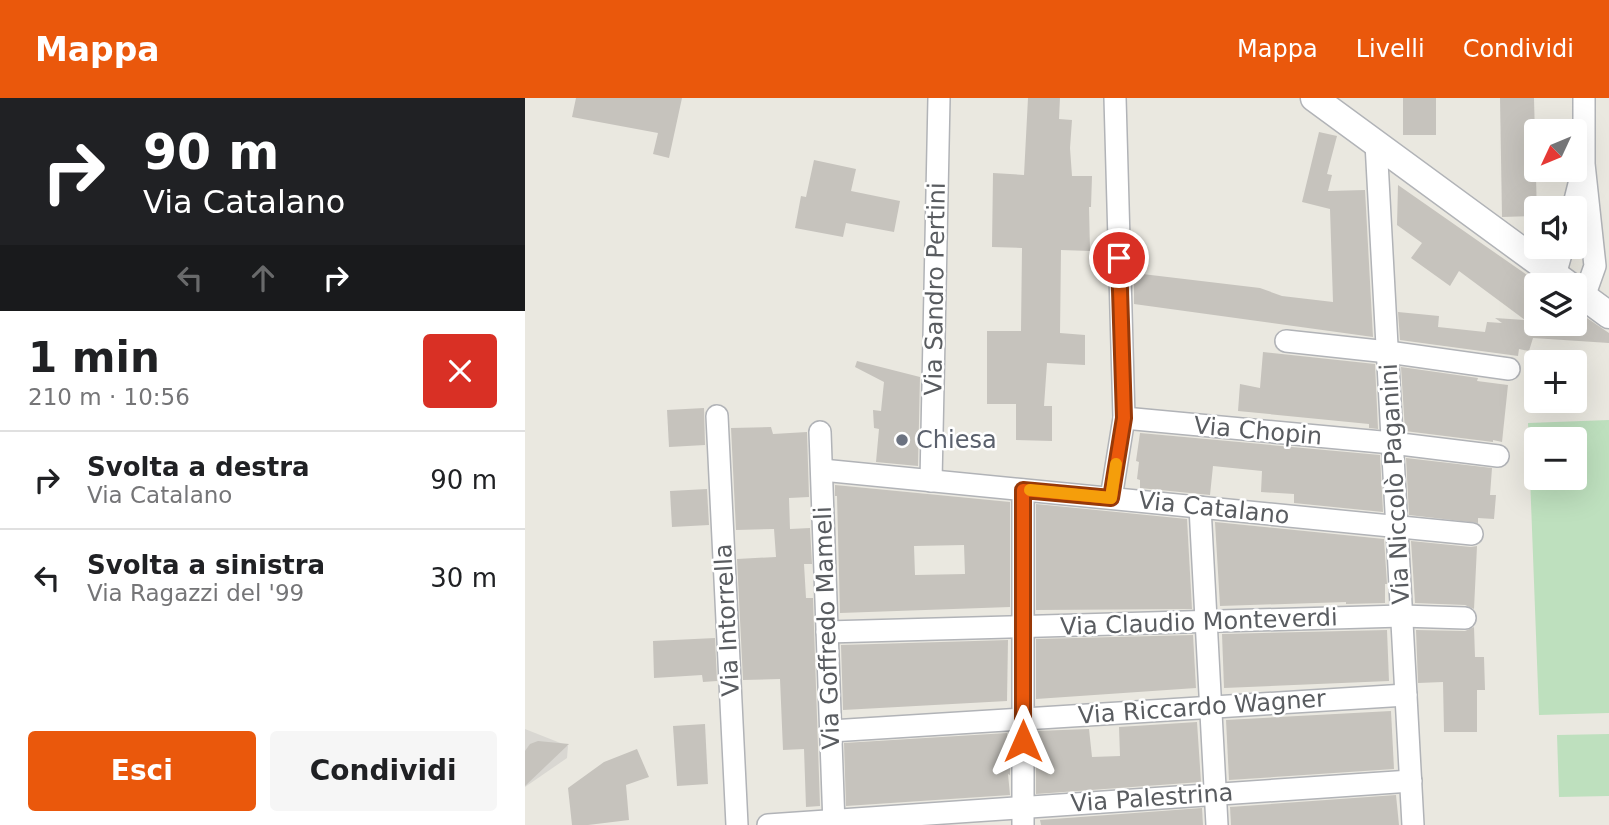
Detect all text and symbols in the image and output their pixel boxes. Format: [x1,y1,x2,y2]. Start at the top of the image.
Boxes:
text: Mappa [35,30,160,69]
text: Mappa [1237,35,1318,63]
text: Livelli [1356,35,1425,63]
text: Condividi [1463,35,1574,63]
north arrow [1524,119,1587,182]
map controls [1524,119,1587,490]
text: 90 m [143,124,279,181]
icon: right [28,126,119,217]
street label: Via Sandro Pertini [919,182,951,396]
text: Via Catalano [143,183,345,221]
button: sound [1524,196,1587,259]
pin [1089,228,1149,288]
icon: arrive [1100,239,1138,277]
icon: left [171,259,209,297]
icon: ahead [244,259,282,297]
icon: right [317,259,355,297]
button: layers [1524,273,1587,336]
text: 1 min [28,333,160,382]
button: close [423,334,497,408]
button: + [1524,350,1587,413]
street label: Via Niccolò Paganini [1375,363,1415,605]
text: 210 m · 10:56 [28,384,190,410]
street label: Via Chopin [1193,411,1323,451]
place label: Chiesa [916,426,997,454]
button: − [1524,427,1587,490]
marker: Chiesa [894,432,910,448]
text: Svolta a destra [87,452,310,482]
icon: right [28,461,66,499]
text: 90 m [430,465,497,495]
text: Via Catalano [87,482,232,508]
street label: Via Catalano [1137,486,1291,530]
street label: Via Goffredo Mameli [809,506,845,750]
street label: Via Intorrella [709,543,745,697]
text: Svolta a sinistra [87,550,325,580]
icon: left [28,559,66,597]
text: 30 m [430,563,497,593]
text: Via Ragazzi del '99 [87,580,304,606]
street label: Via Claudio Monteverdi [1060,603,1338,641]
street label: Via Riccardo Wagner [1077,684,1327,730]
position arrow [986,704,1060,778]
button: Esci [28,731,256,811]
button: Condividi [270,731,497,811]
street label: Via Palestrina [1070,778,1234,818]

